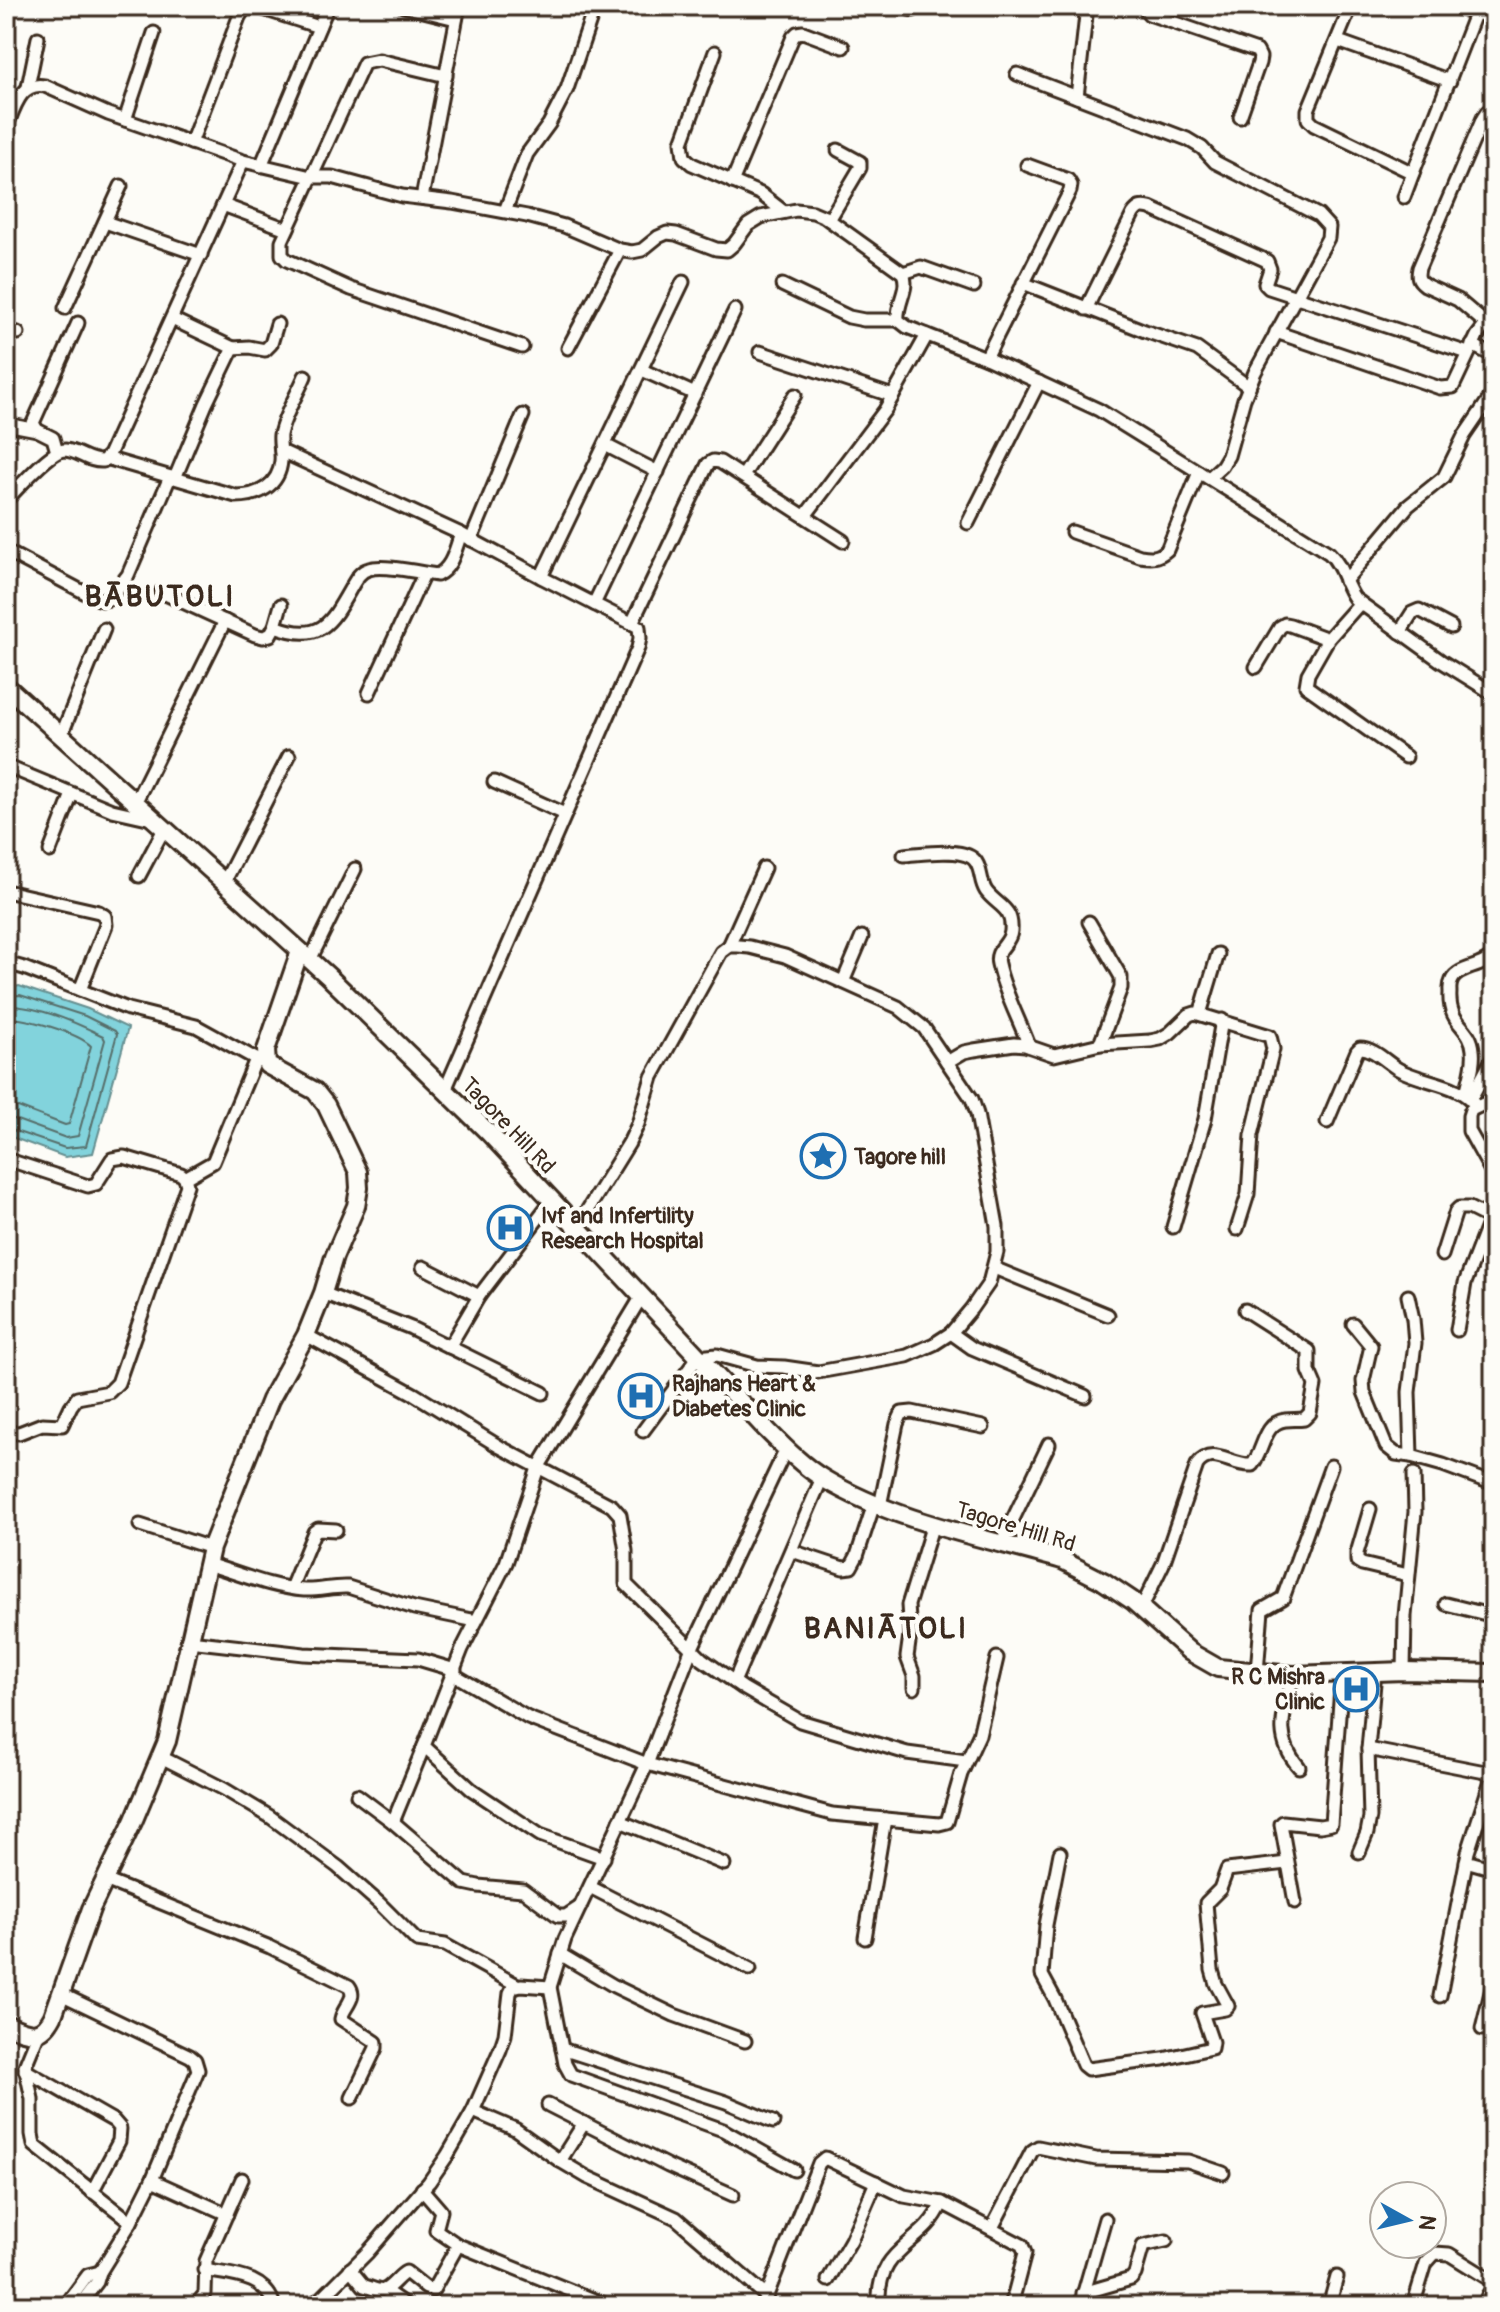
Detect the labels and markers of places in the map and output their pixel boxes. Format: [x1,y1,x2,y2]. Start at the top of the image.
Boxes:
place icon: Tagore hill [799,1132,847,1180]
place label: Tagore hill [853,1143,946,1171]
place label: Ivf and Infertility Research Hospital [541,1202,704,1255]
hospital icon: Ivf and Infertility Research Hospital [486,1204,534,1252]
place label: Rajhans Heart & Diabetes Clinic [672,1370,816,1423]
hospital icon: Rajhans Heart & Diabetes Clinic [617,1372,665,1420]
place label: R C Mishra Clinic [1231,1663,1325,1716]
hospital icon: R C Mishra Clinic [1332,1665,1380,1713]

